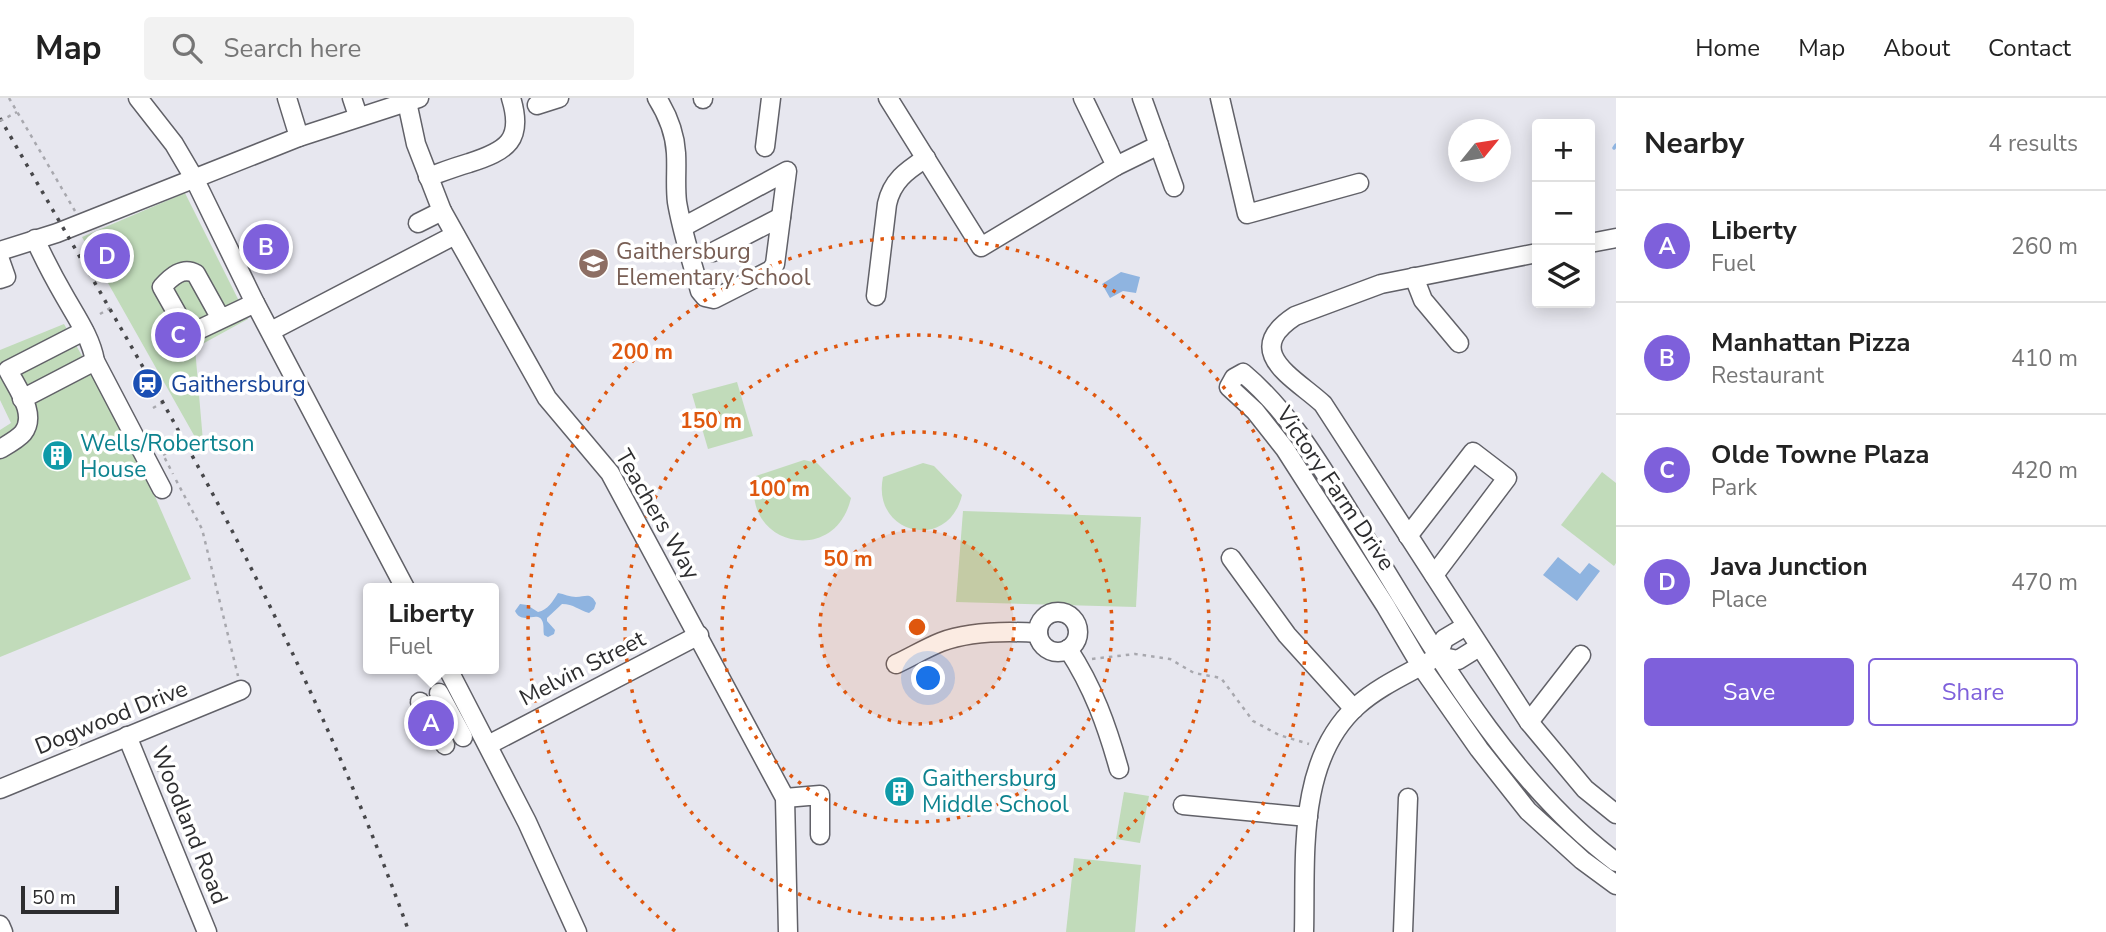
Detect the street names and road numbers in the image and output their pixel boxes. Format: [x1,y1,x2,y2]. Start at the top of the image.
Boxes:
street label: Victory Farm Drive [1269,399,1402,577]
street label: Teachers Way [608,444,707,585]
street label: Melvin Street [514,623,651,713]
street label: Dogwood Drive [30,673,192,762]
street label: Woodland Road [144,742,235,909]

